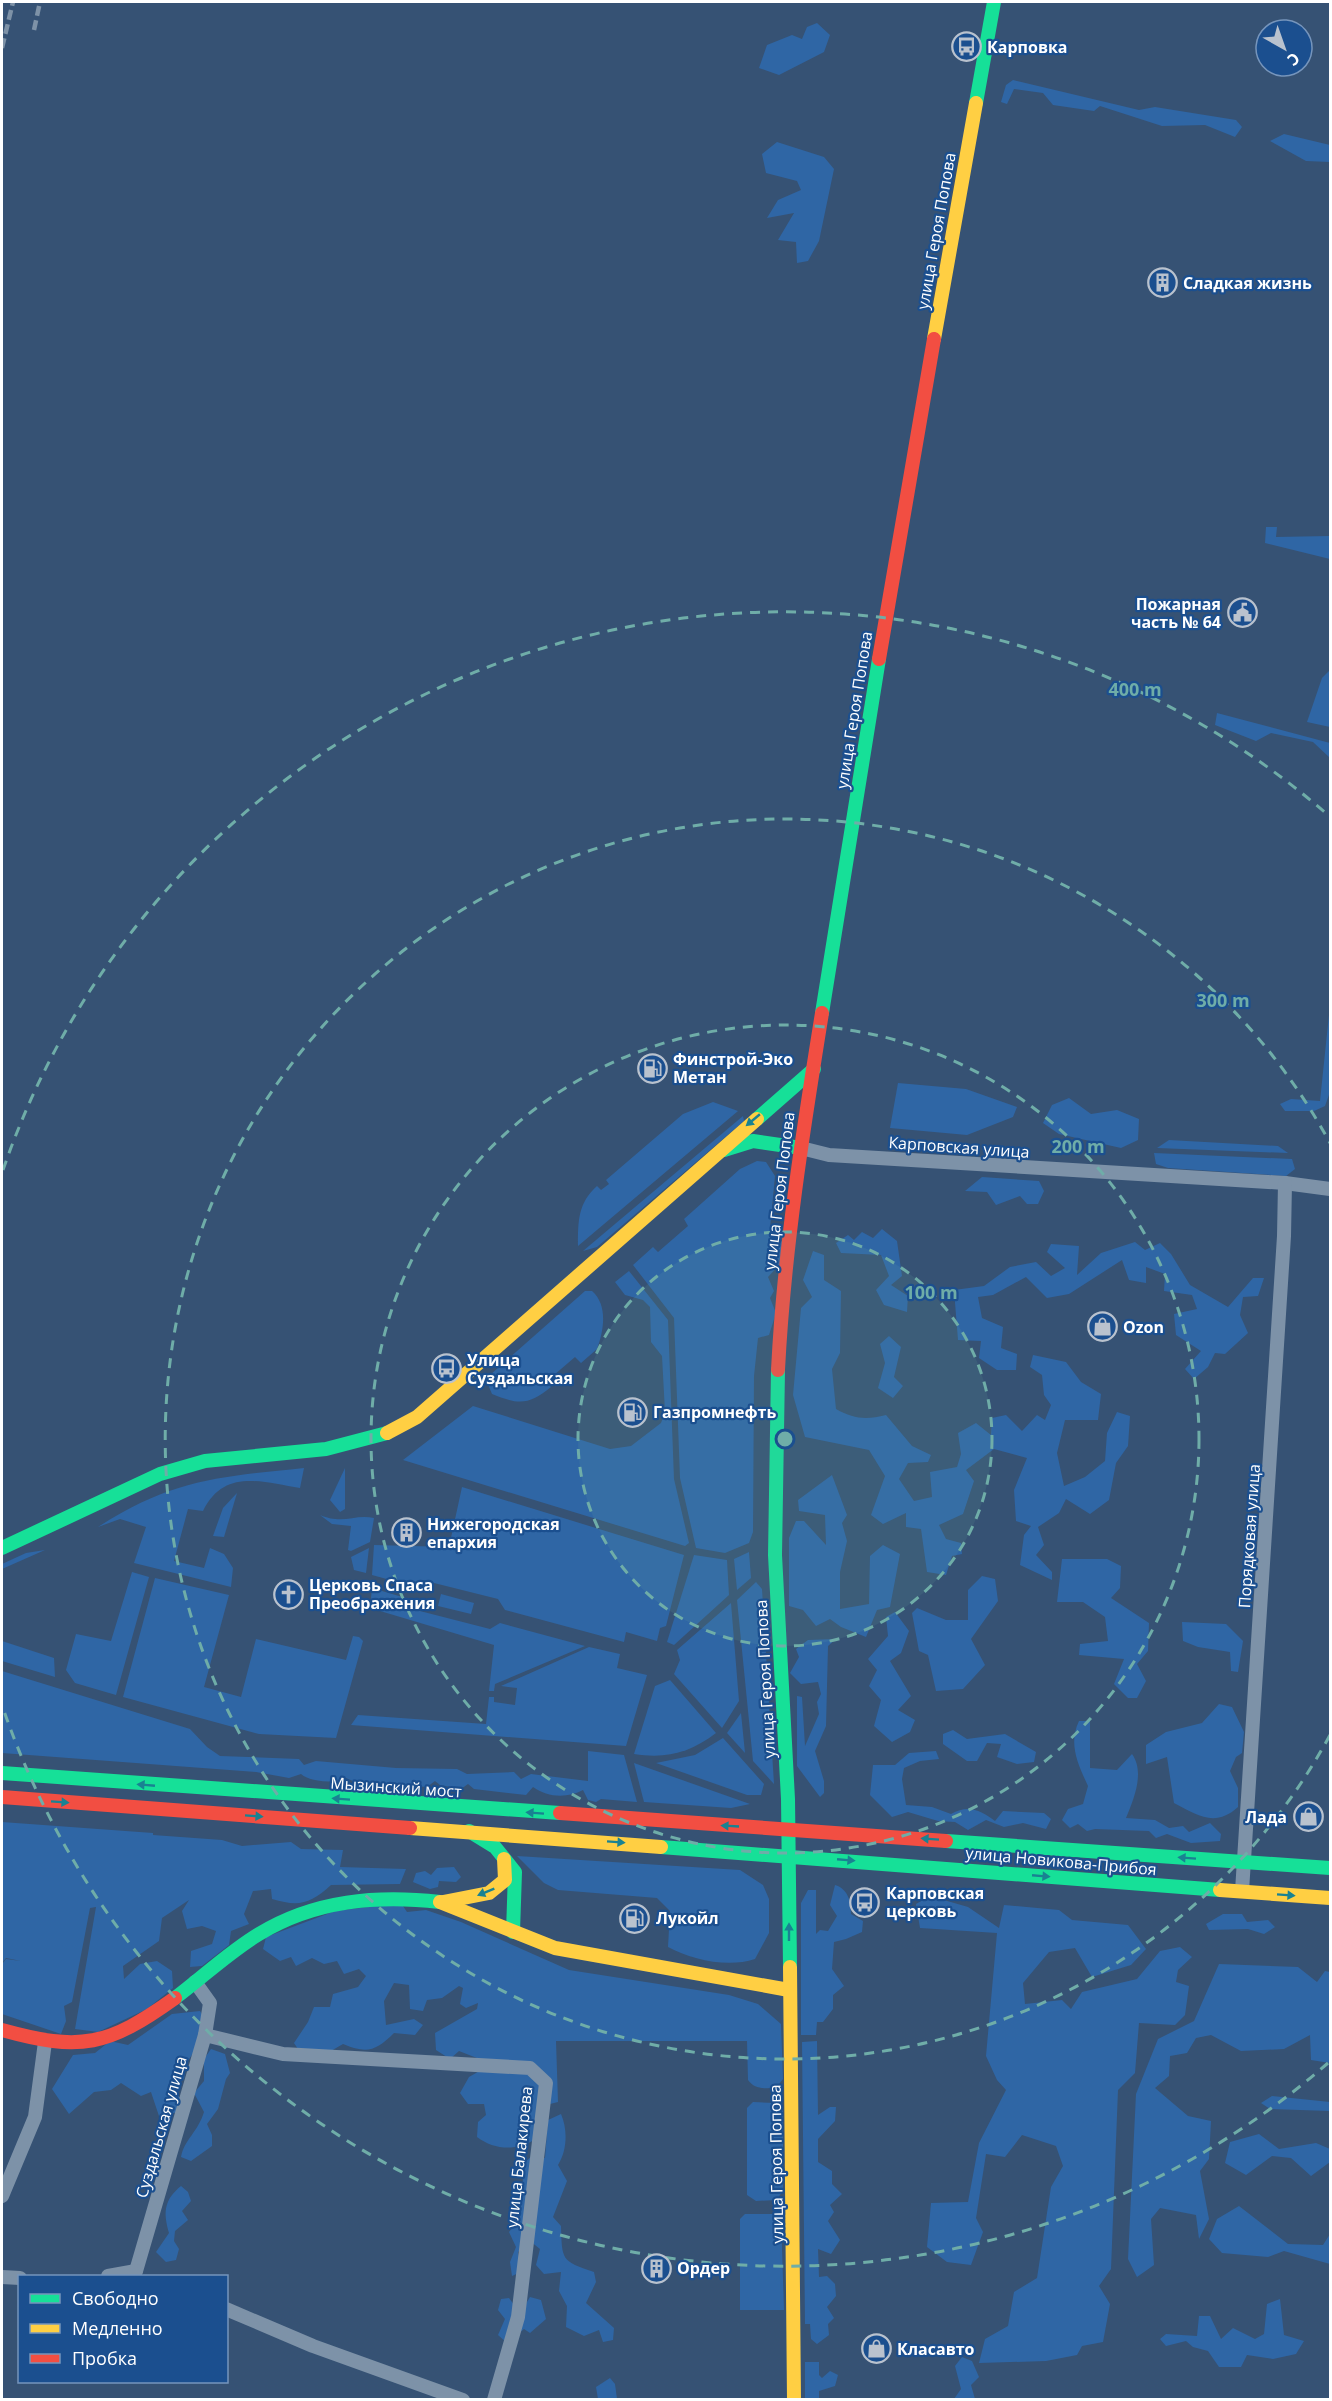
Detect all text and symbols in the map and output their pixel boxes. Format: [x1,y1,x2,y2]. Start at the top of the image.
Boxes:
north arrow [1254,18,1314,78]
bus stop icon: Карповка [950,31,982,63]
place label: Карповка [987,36,1068,58]
text: С [1283,48,1305,71]
street label: улица Героя Попова [911,151,961,311]
building icon: Сладкая жизнь [1146,267,1178,299]
place label: Сладкая жизнь [1183,272,1312,294]
place label: Пожарная часть № 64 [1131,593,1221,633]
public building icon: Пожарная часть № 64 [1226,597,1258,629]
street label: улица Героя Попова [831,630,877,790]
text: 400 m [1108,677,1162,701]
text: 300 m [1196,988,1250,1012]
place label: Финстрой-Эко Метан [673,1048,793,1088]
fuel station icon: Финстрой-Эко Метан [636,1052,668,1084]
street label: улица Героя Попова [758,1111,800,1271]
one-way arrow [745,1114,761,1127]
street label: Карповская улица [888,1131,1030,1163]
text: 200 m [1051,1134,1105,1158]
text: 100 m [904,1280,958,1304]
shop icon: Ozon [1086,1311,1118,1343]
place label: Ozon [1123,1316,1164,1338]
place label: Улица Суздальская [467,1349,573,1389]
bus stop icon: Улица Суздальская [430,1353,462,1385]
fuel station icon: Газпромнефть [616,1396,648,1428]
place label: Газпромнефть [653,1401,776,1423]
centre of rings [775,1429,795,1449]
street label: Порядковая улица [1233,1463,1265,1609]
place label: Нижегородская епархия [427,1513,560,1553]
building icon: Нижегородская епархия [390,1517,422,1549]
place label: Церковь Спаса Преображения [309,1574,435,1614]
church icon: Церковь Спаса Преображения [272,1578,304,1610]
street label: улица Героя Попова [750,1599,780,1759]
street label: Мызинский мост [330,1771,463,1803]
one-way arrow [137,1780,156,1790]
one-way arrow [331,1794,350,1804]
one-way arrow [50,1797,69,1806]
shop icon: Лада [1292,1801,1324,1833]
place label: Лада [1245,1806,1287,1828]
one-way arrow [526,1808,545,1818]
one-way arrow [245,1811,264,1821]
one-way arrow [721,1821,740,1831]
one-way arrow [920,1834,939,1843]
one-way arrow [607,1837,626,1847]
street label: улица Новикова-Прибоя [964,1842,1158,1880]
one-way arrow [1178,1853,1197,1862]
one-way arrow [837,1855,856,1865]
one-way arrow [1031,1871,1050,1880]
place label: Карповская церковь [886,1882,984,1922]
bus stop icon: Карповская церковь [849,1886,881,1918]
one-way arrow [476,1887,494,1897]
one-way arrow [1277,1890,1296,1899]
fuel station icon: Лукойл [619,1902,651,1934]
place label: Лукойл [656,1907,719,1929]
one-way arrow [784,1922,794,1941]
street label: Суздальская улица [130,2054,192,2200]
street label: улица Героя Попова [764,2084,788,2244]
street label: улица Балакирева [501,2085,537,2229]
building icon: Ордер [640,2252,672,2284]
place label: Ордер [677,2257,730,2279]
legend [18,2275,228,2383]
text: Свободно [72,2286,159,2310]
text: Медленно [72,2316,163,2340]
shop icon: Класавто [860,2333,892,2365]
place label: Класавто [897,2338,975,2360]
text: Пробка [72,2346,137,2370]

